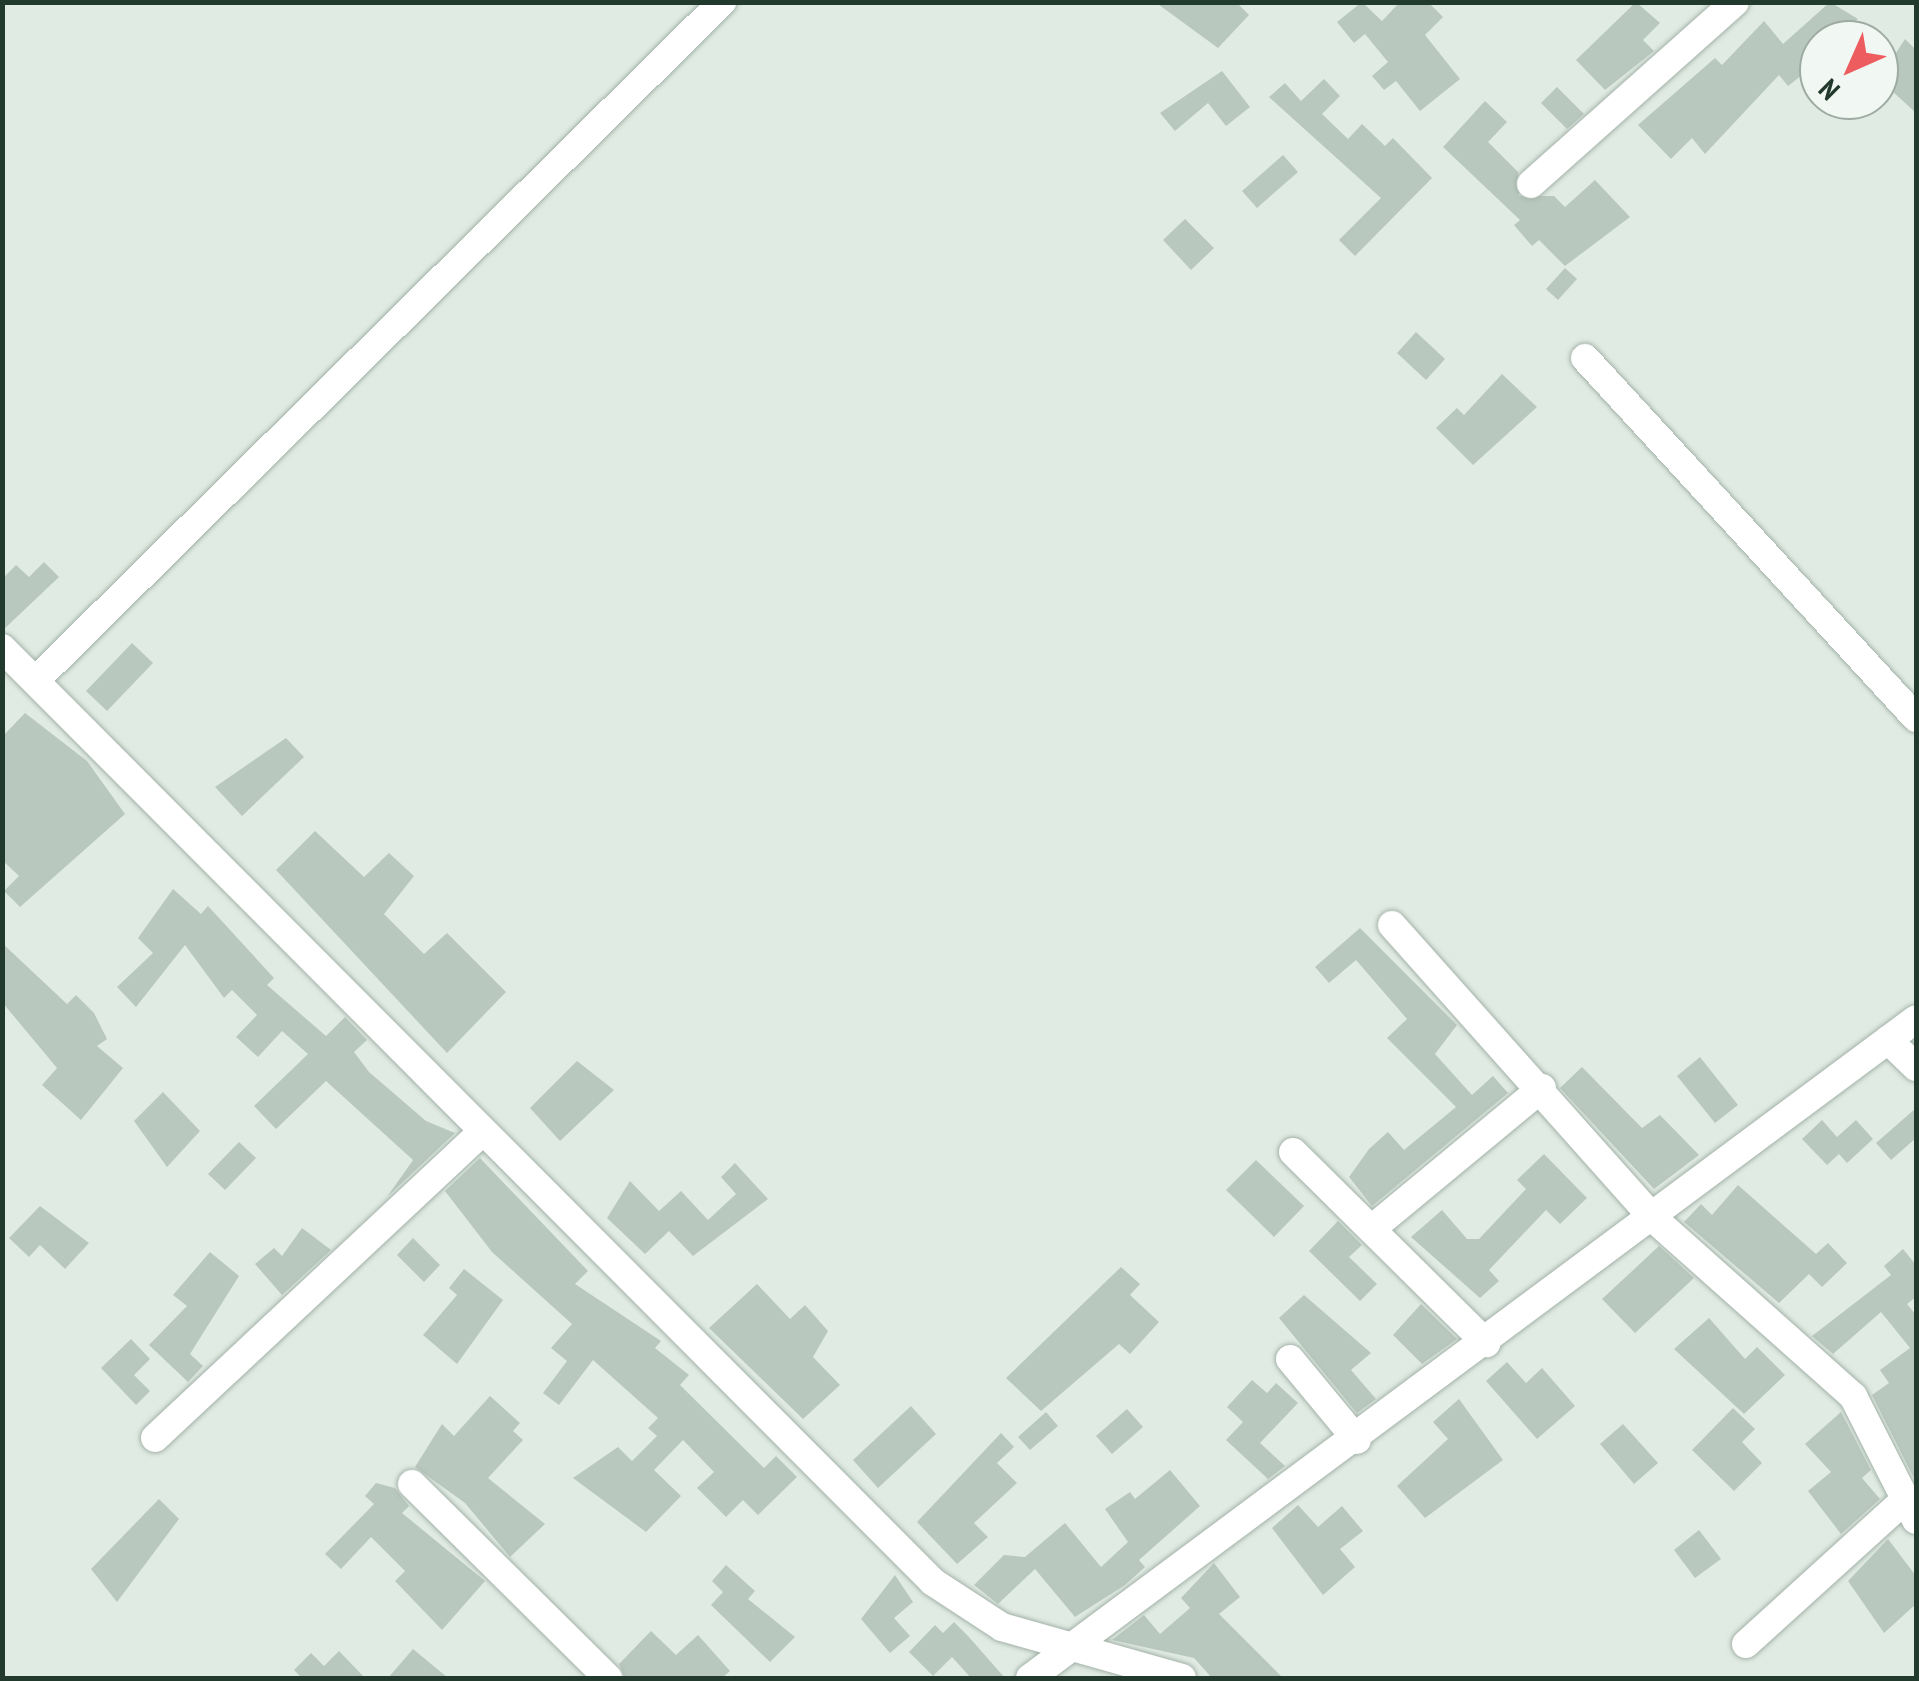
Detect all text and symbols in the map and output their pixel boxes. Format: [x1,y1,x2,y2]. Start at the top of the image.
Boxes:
north arrow [1799,20,1899,120]
text: N [1810,72,1847,109]

